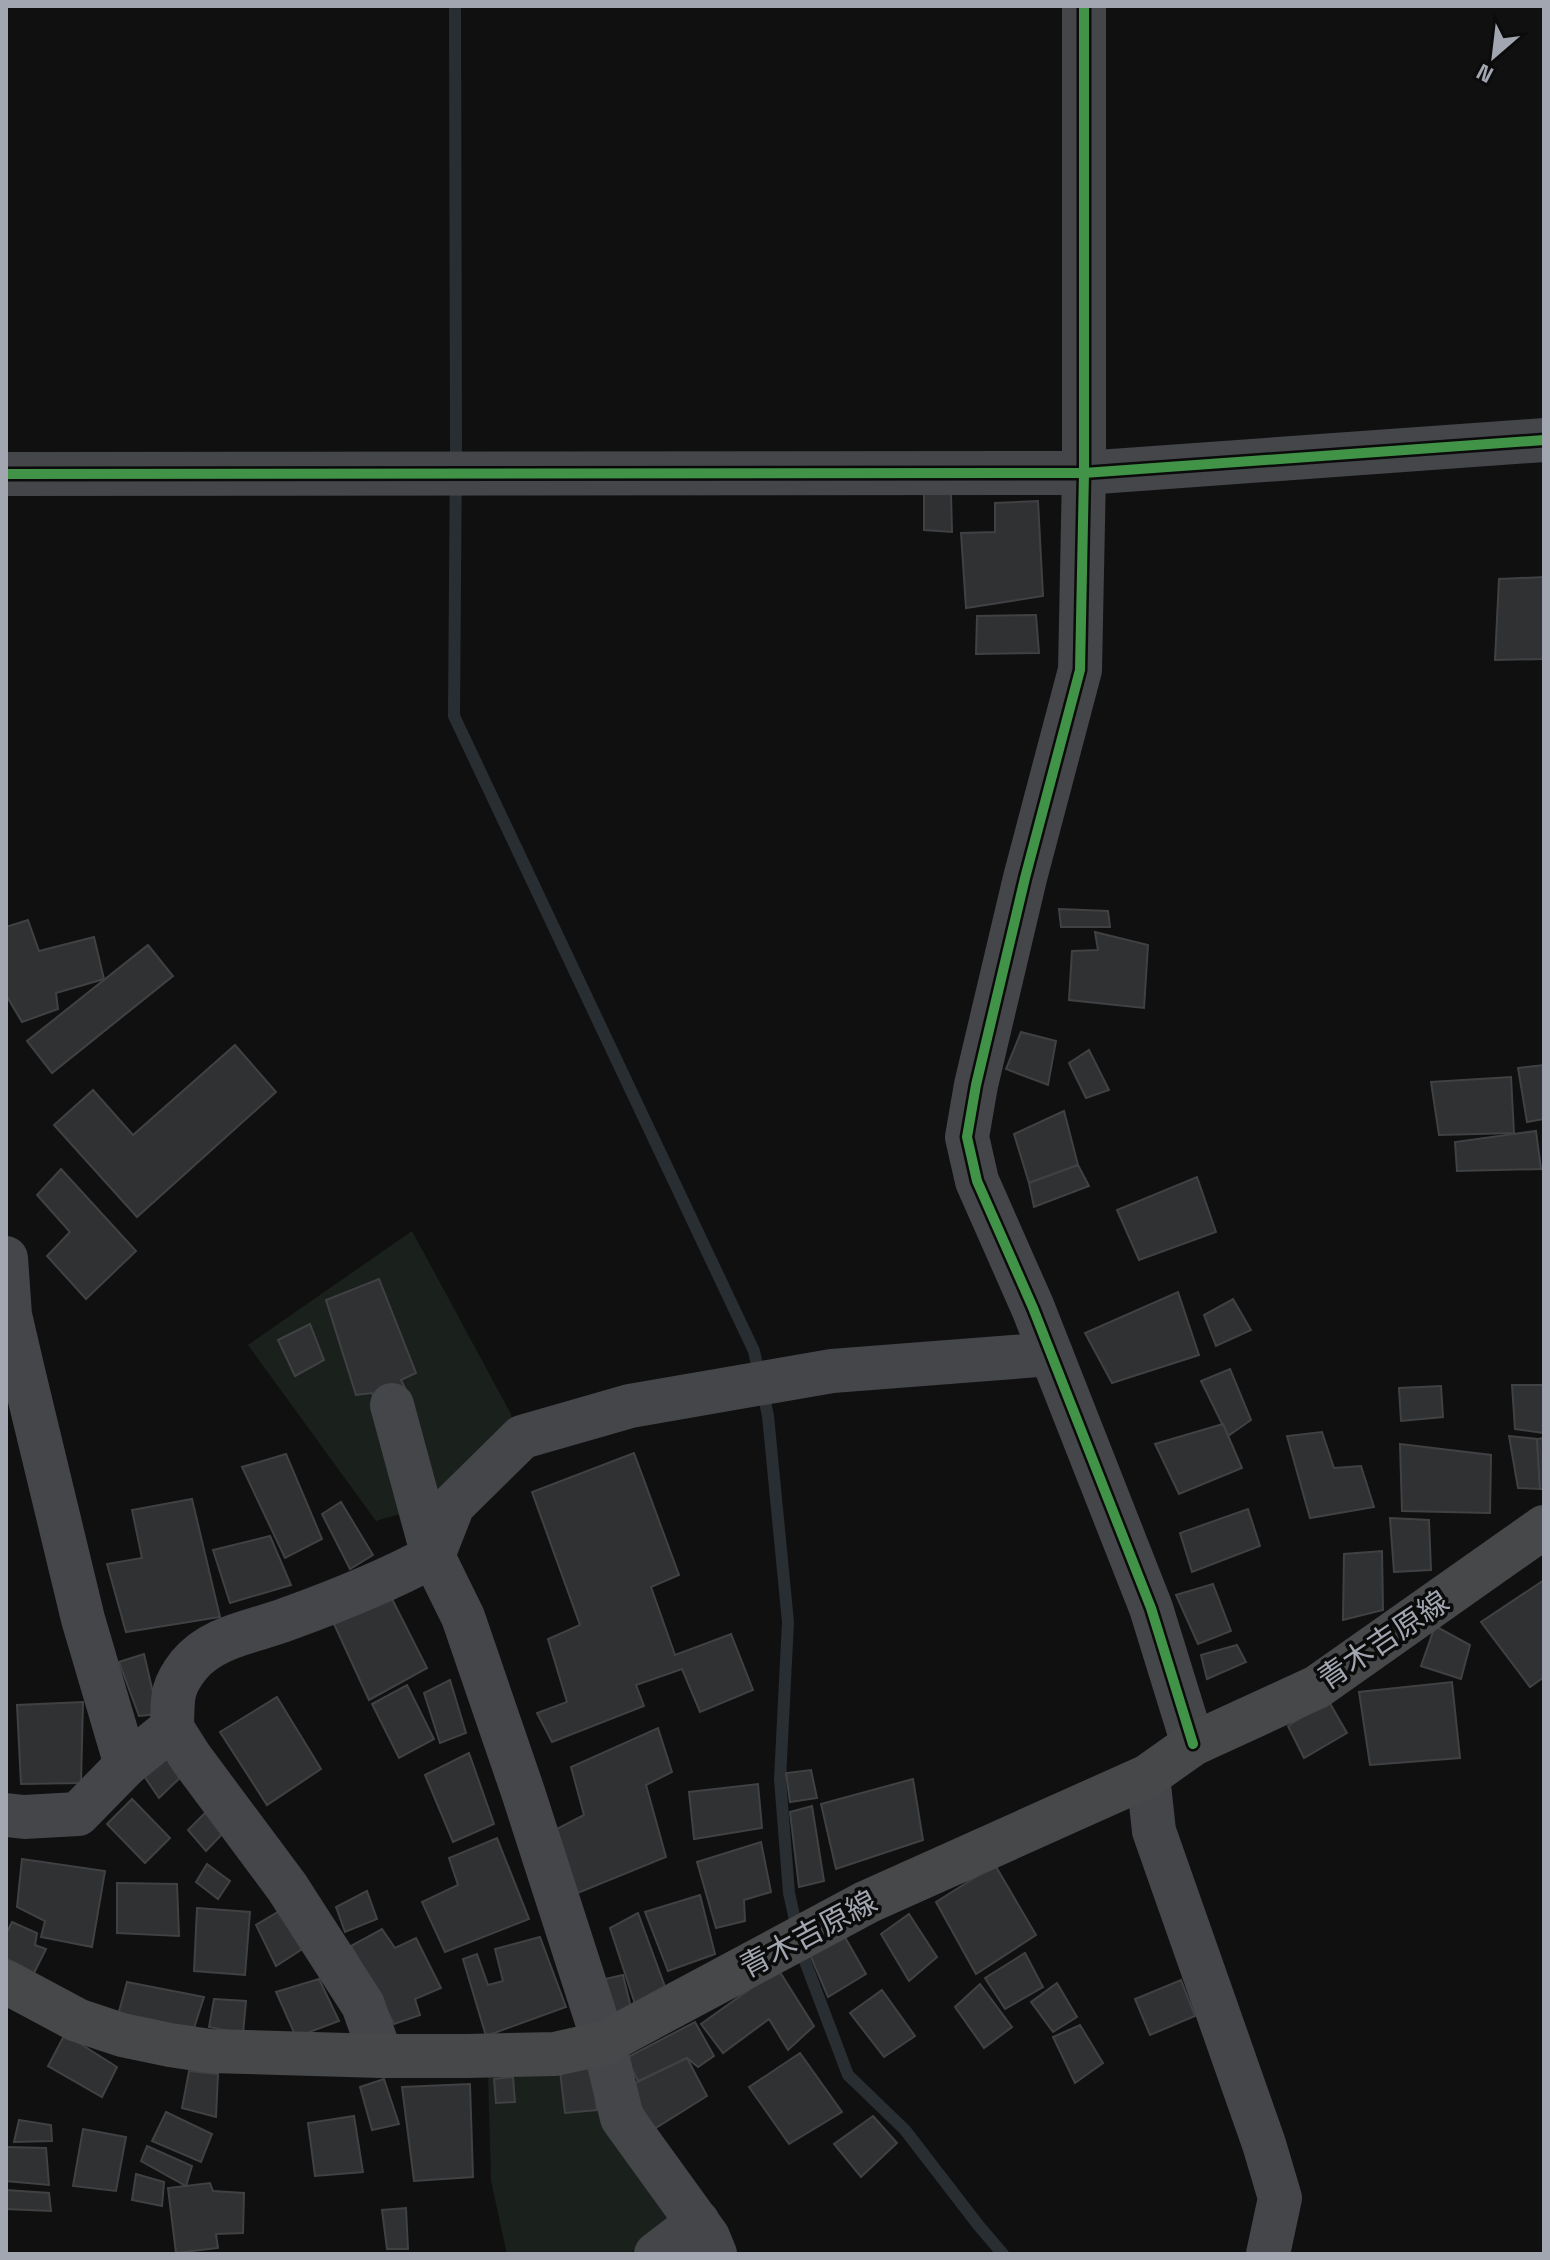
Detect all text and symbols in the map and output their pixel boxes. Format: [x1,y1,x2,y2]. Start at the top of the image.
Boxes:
north arrow [1454,16,1534,96]
text: N [1472,58,1498,89]
street label: 青木吉原線 [1310,1582,1456,1698]
street label: 青木吉原線 [733,1882,883,1986]

